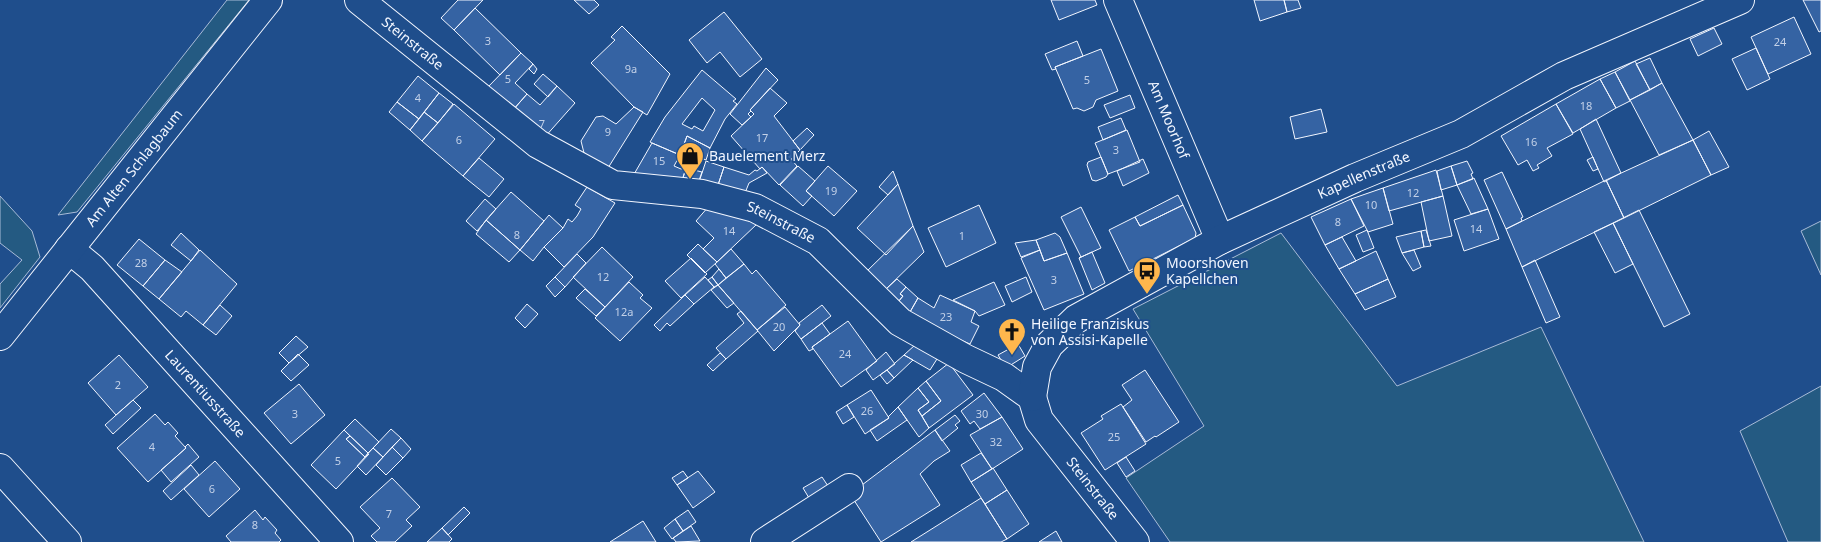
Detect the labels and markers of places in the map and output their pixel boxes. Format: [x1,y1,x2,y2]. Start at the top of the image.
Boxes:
shop icon: Bauelement Merz [675,141,705,180]
place label: Bauelement Merz [709,146,826,165]
place label: Moorshoven Kapellchen [1166,253,1249,288]
bus stop icon: Moorshoven Kapellchen [1132,256,1162,295]
place label: Heilige Franziskus von Assisi-Kapelle [1031,314,1150,349]
church icon: Heilige Franziskus von Assisi-Kapelle [997,317,1027,356]

